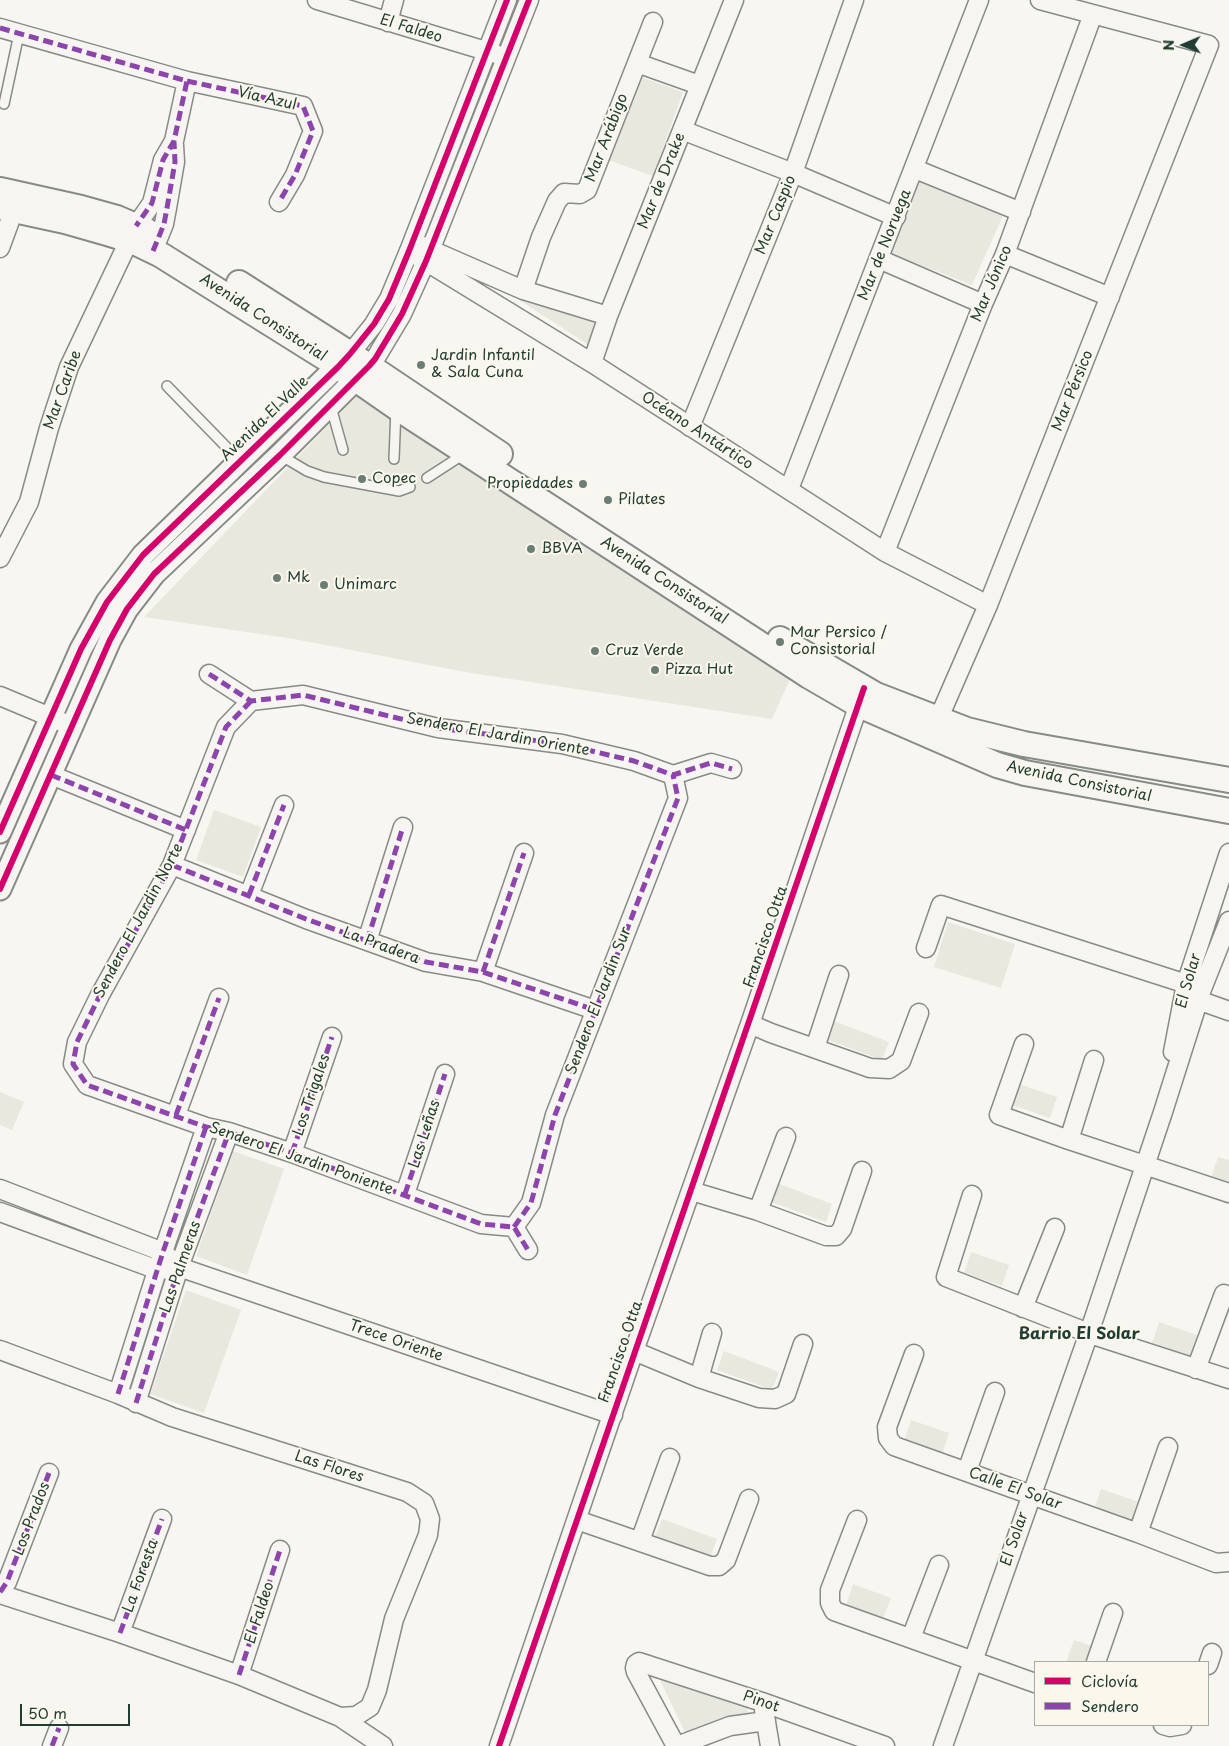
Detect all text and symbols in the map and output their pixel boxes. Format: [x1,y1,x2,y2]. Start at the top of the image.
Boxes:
street label: El Faldeo [378,11,444,47]
north arrow [1159,20,1209,70]
text: N [1158,40,1179,51]
street label: Vía Azul [236,84,298,114]
street label: Mar Arábigo [582,91,632,185]
street label: Mar de Drake [634,130,690,232]
street label: Mar Caspio [752,173,800,257]
street label: Mar de Noruega [854,187,916,303]
street label: Mar Jónico [968,243,1016,325]
street label: Avenida Consistorial [196,270,330,366]
place label: Jardin Infantil & Sala Cuna [431,347,535,382]
street label: Mar Caribe [40,348,86,432]
street label: Mar Pérsico [1049,348,1097,434]
marker: Jardin Infantil & Sala Cuna [415,359,427,371]
street label: Avenida El Valle [217,373,313,465]
street label: Océano Antártico [638,388,756,474]
place label: Copec [372,470,416,488]
marker: Copec [356,473,368,485]
place label: Propiedades [487,475,573,493]
marker: Propiedades [577,478,589,490]
place label: Pilates [618,491,665,509]
marker: Pilates [602,494,614,506]
street label: Avenida Consistorial [597,533,731,629]
place label: BBVA [541,540,583,558]
marker: BBVA [525,543,537,555]
place label: Mk [287,569,310,587]
marker: Mk [271,572,283,584]
place label: Unimarc [334,576,397,594]
marker: Unimarc [318,579,330,591]
place label: Mar Persico / Consistorial [790,624,887,659]
marker: Mar Persico / Consistorial [774,636,786,648]
place label: Cruz Verde [605,642,684,660]
marker: Cruz Verde [589,645,601,657]
place label: Pizza Hut [665,661,733,679]
marker: Pizza Hut [649,664,661,676]
street label: Sendero El Jardin Oriente [405,710,591,760]
street label: Avenida Consistorial [1005,758,1153,806]
street label: Sendero El Jardin Norte [90,840,188,1002]
street label: Francisco Otta [740,884,792,990]
street label: La Pradera [340,924,422,968]
street label: Sendero El Jardin Sur [562,924,636,1078]
street label: El Solar [1173,951,1205,1011]
street label: Los Trigales [290,1052,334,1138]
street label: Las Leñas [406,1098,444,1170]
street label: Sendero El Jardin Poniente [207,1119,395,1199]
street label: Las Palmeras [157,1219,205,1315]
street label: Francisco Otta [595,1299,647,1405]
street label: Trece Oriente [347,1317,445,1365]
district label: Barrio El Solar [1018,1325,1140,1345]
street label: Las Flores [292,1447,366,1487]
street label: Calle El Solar [966,1464,1064,1514]
street label: Los Prados [10,1480,54,1558]
street label: El Solar [997,1509,1033,1569]
street label: La Foresta [119,1537,163,1615]
street label: El Faldeo [242,1580,278,1646]
legend [1034,1661,1209,1726]
text: Ciclovía [1081,1669,1138,1692]
street label: Pinot [740,1687,782,1717]
scale bar [22,1694,132,1726]
text: Sendero [1081,1694,1139,1717]
text: 50 m [28,1701,67,1724]

